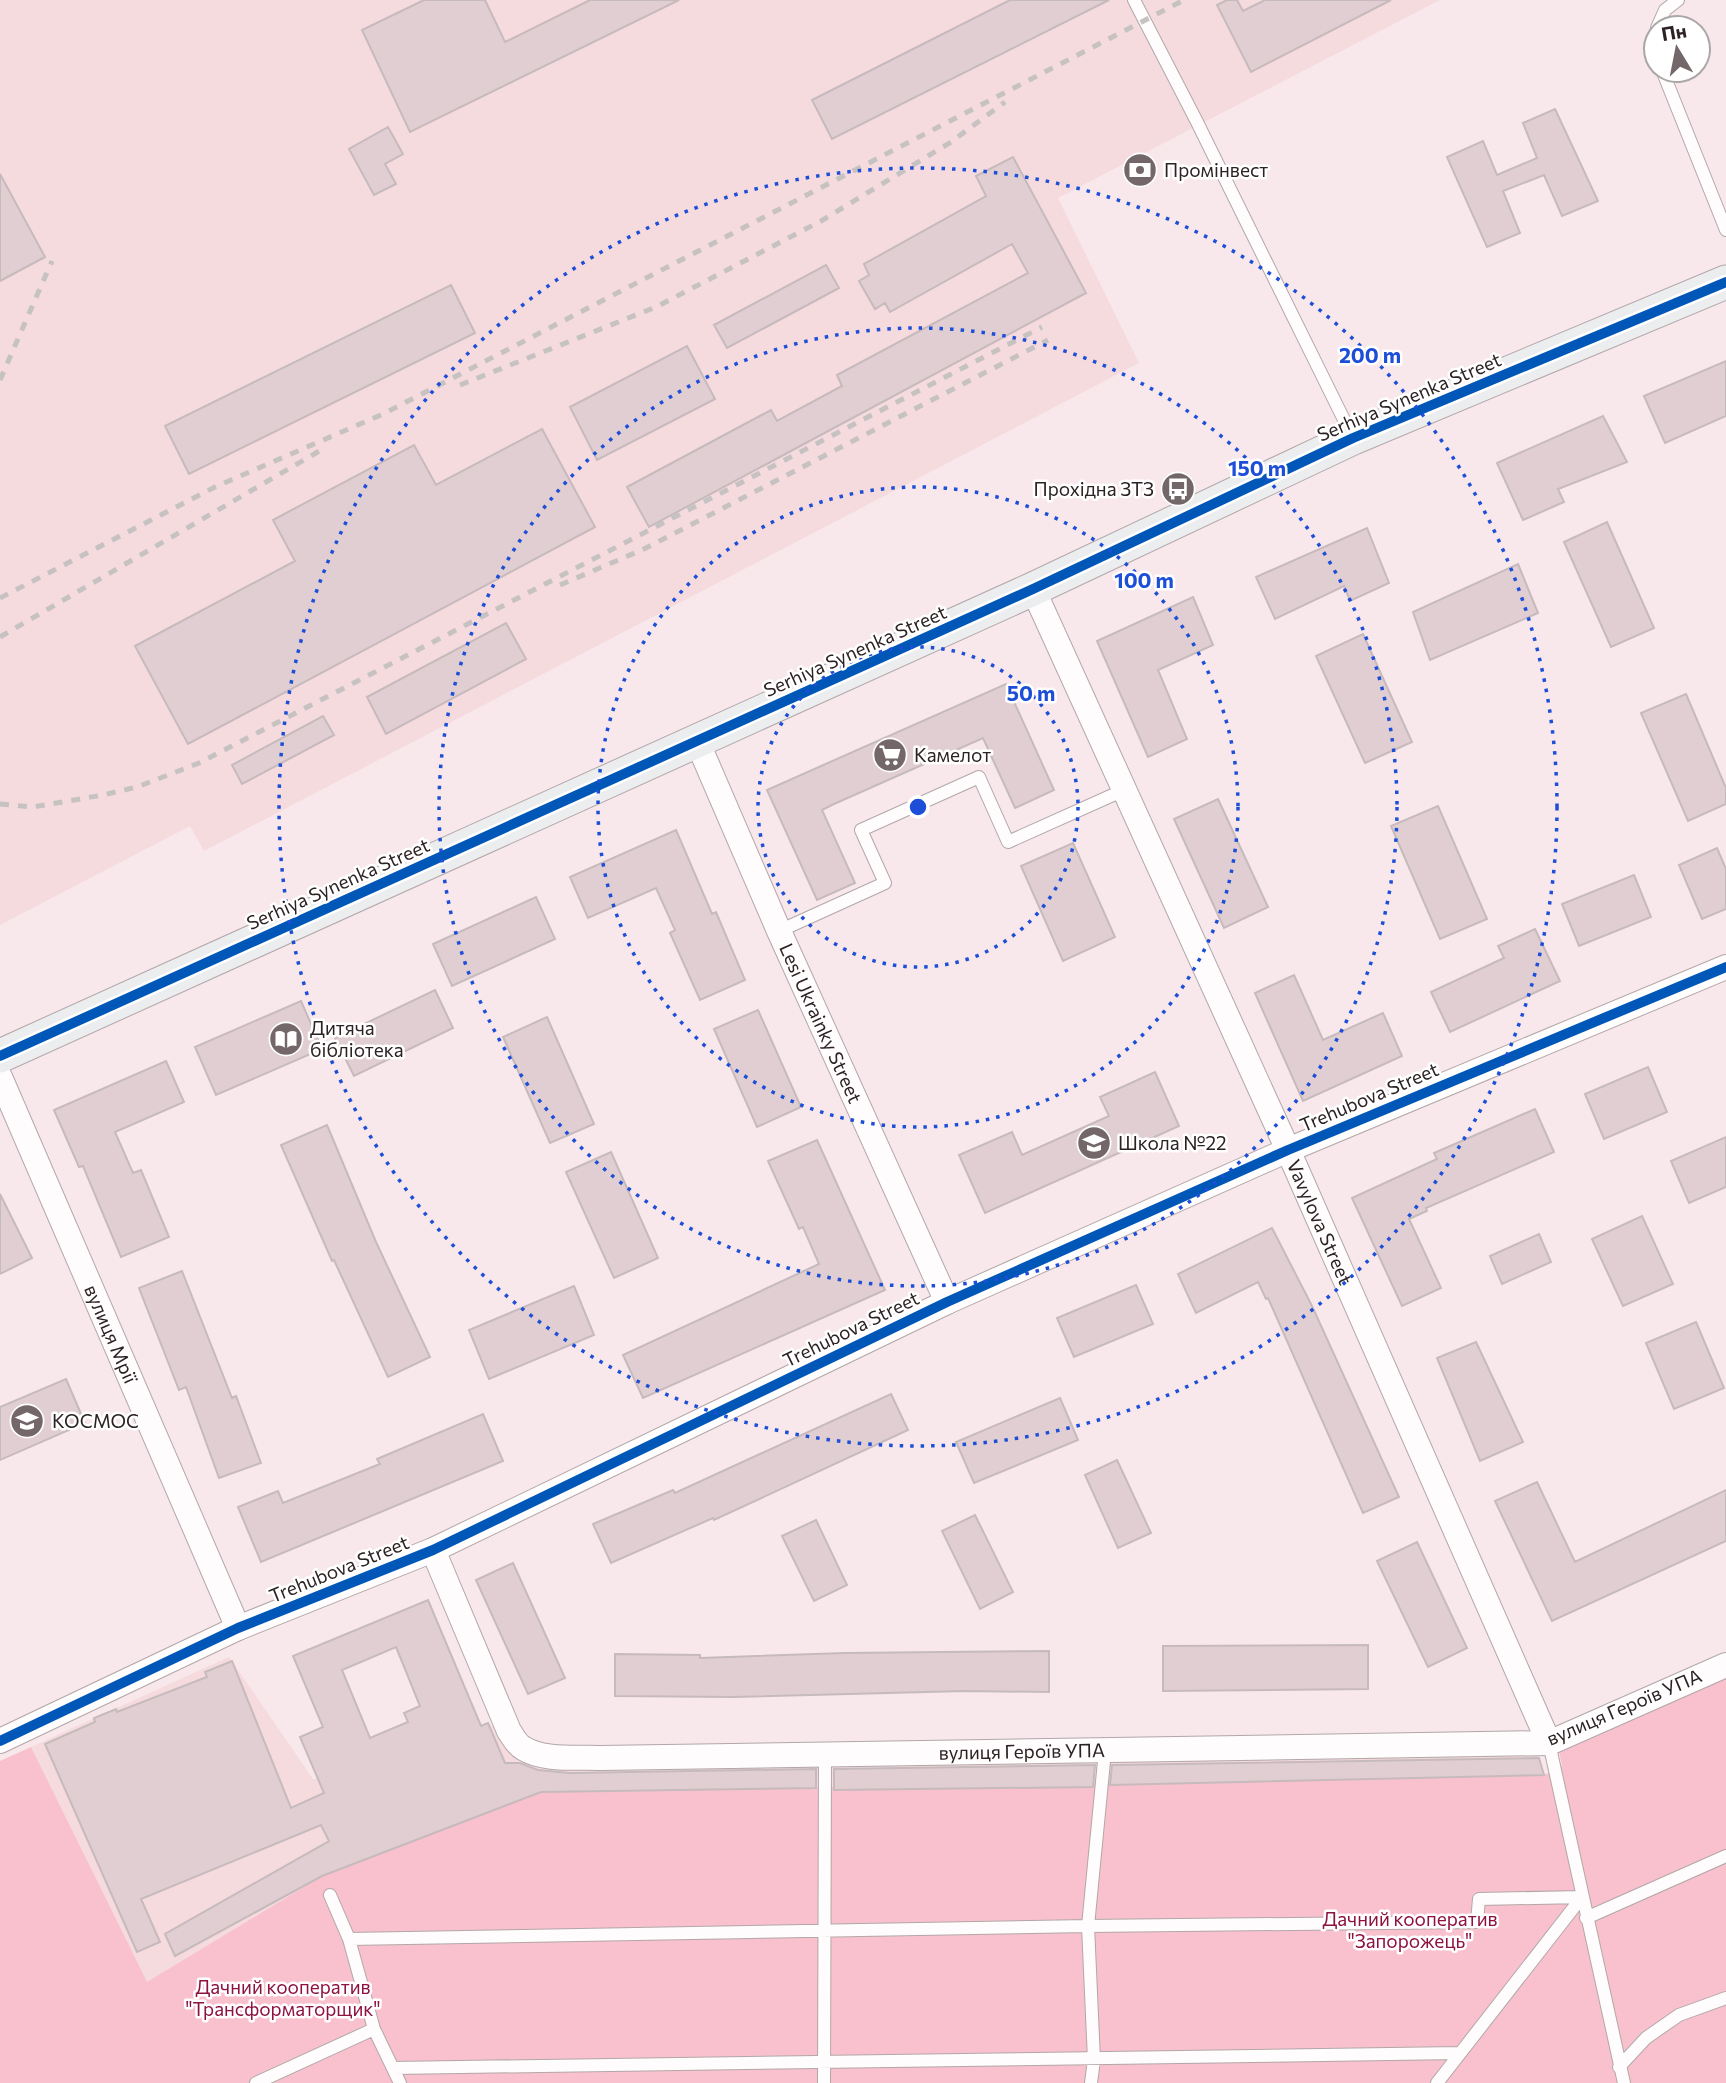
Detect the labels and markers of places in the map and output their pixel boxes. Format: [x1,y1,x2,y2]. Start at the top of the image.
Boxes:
bank icon: Промінвест [1121,151,1159,189]
place label: Промінвест [1164,158,1268,181]
bus stop icon: Прохідна ЗТЗ [1159,470,1197,508]
place label: Прохідна ЗТЗ [1034,477,1154,500]
supermarket icon: Камелот [871,736,909,774]
place label: Камелот [914,743,991,766]
centre of rings [906,795,930,819]
place label: Дитяча бібліотека [310,1016,404,1061]
library icon: Дитяча бібліотека [267,1020,305,1058]
school or university icon: Школа №22 [1075,1124,1113,1162]
place label: Школа №22 [1118,1131,1227,1154]
school or university icon: КОСМОС [8,1402,46,1440]
place label: КОСМОС [52,1409,139,1432]

